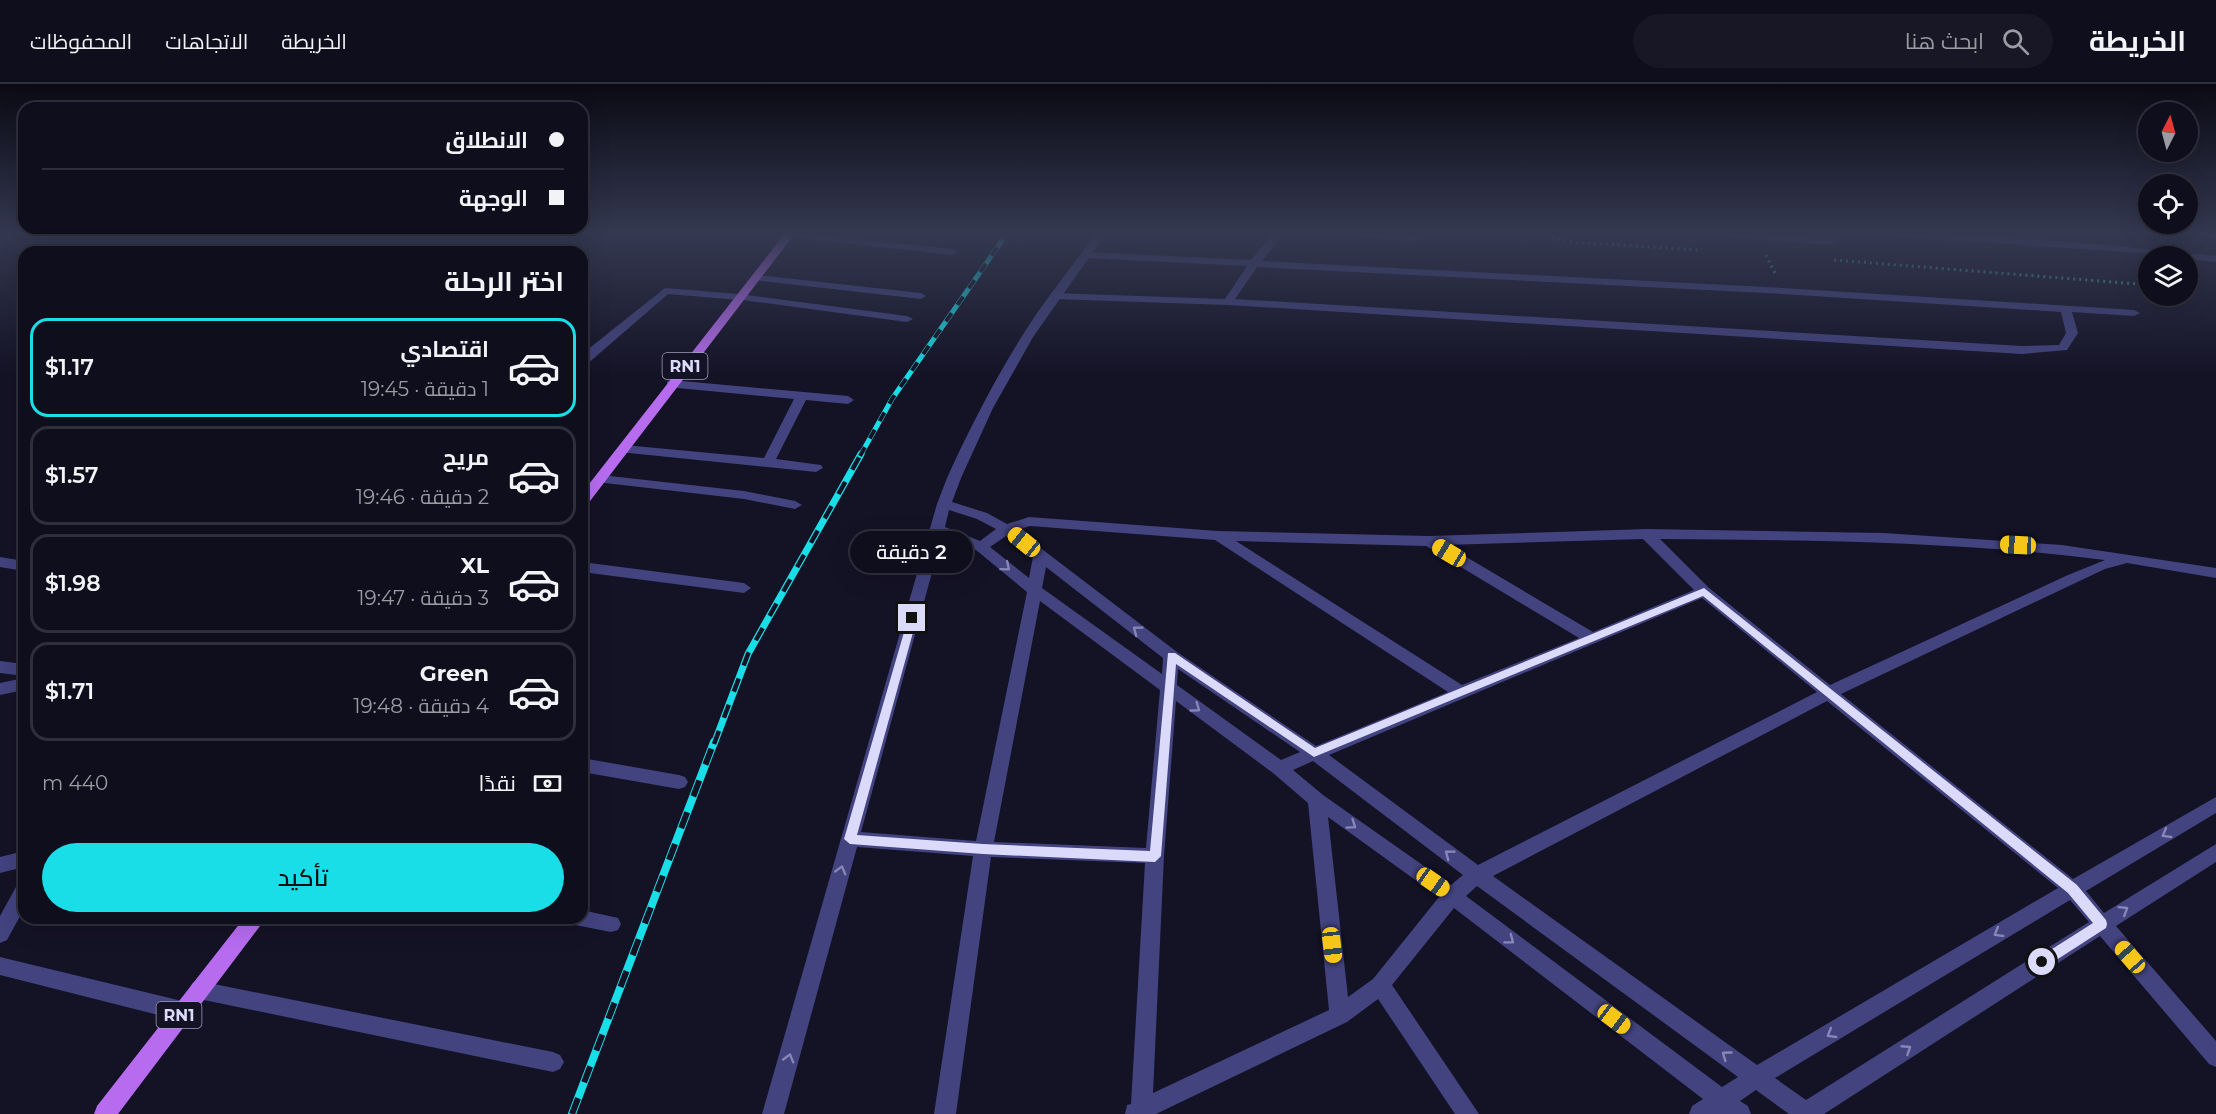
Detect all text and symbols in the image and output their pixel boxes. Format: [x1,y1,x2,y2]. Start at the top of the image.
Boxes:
search box [1633,14,2053,68]
text: الخريطة [2089,24,2186,58]
icon: search [1999,25,2032,58]
text: ابحث هنا [1905,28,1984,55]
text: المحفوظات [30,29,132,54]
text: الاتجاهات [165,29,248,54]
text: الخريطة [281,29,347,54]
north arrow [2138,102,2198,162]
map controls [2138,102,2198,306]
text: الانطلاق [445,127,528,154]
button: locate [2138,174,2198,234]
text: الوجهة [459,185,528,212]
button: layers [2138,246,2198,306]
text: اختر الرحلة [444,265,564,298]
text: اقتصادي [400,336,489,363]
icon: car [507,341,561,395]
road number: RN1 [662,353,708,379]
text: $1.17 [45,354,94,381]
text: 1 دقيقة · 19:45 [361,377,489,401]
text: مريح [443,444,489,471]
icon: car [507,449,561,503]
text: $1.57 [45,462,98,489]
text: 2 دقيقة · 19:46 [356,485,489,509]
car [1004,524,1044,560]
callout: 2 دقيقة [850,531,974,573]
car [2000,535,2036,555]
car [1429,536,1469,570]
text: 2 دقيقة [876,540,947,564]
text: XL [460,552,489,579]
icon: car [507,557,561,611]
one-way arrow [999,560,1010,571]
text: $1.98 [45,570,101,597]
text: 3 دقيقة · 19:47 [357,586,489,610]
route end [898,604,925,631]
one-way arrow [1133,626,1144,637]
text: Green [420,660,489,687]
icon: car [507,665,561,719]
text: $1.71 [45,678,94,705]
text: 4 دقيقة · 19:48 [353,694,489,718]
one-way arrow [1190,701,1201,712]
icon: cash [531,767,564,800]
text: نقدًا [478,770,516,797]
text: 440 m [42,771,108,795]
one-way arrow [1346,818,1357,829]
one-way arrow [2162,827,2172,838]
button: تأكيد [42,843,564,912]
one-way arrow [1445,850,1456,861]
car [1413,864,1453,900]
one-way arrow [834,865,847,875]
one-way arrow [2118,905,2128,917]
car [1321,926,1343,964]
one-way arrow [1994,926,2004,938]
one-way arrow [1503,932,1514,943]
car [2111,938,2149,976]
route start [2028,948,2055,975]
car [1594,1001,1634,1037]
road number: RN1 [156,1002,201,1028]
one-way arrow [1827,1026,1837,1038]
one-way arrow [1901,1044,1911,1056]
one-way arrow [1721,1051,1732,1062]
one-way arrow [782,1053,794,1064]

